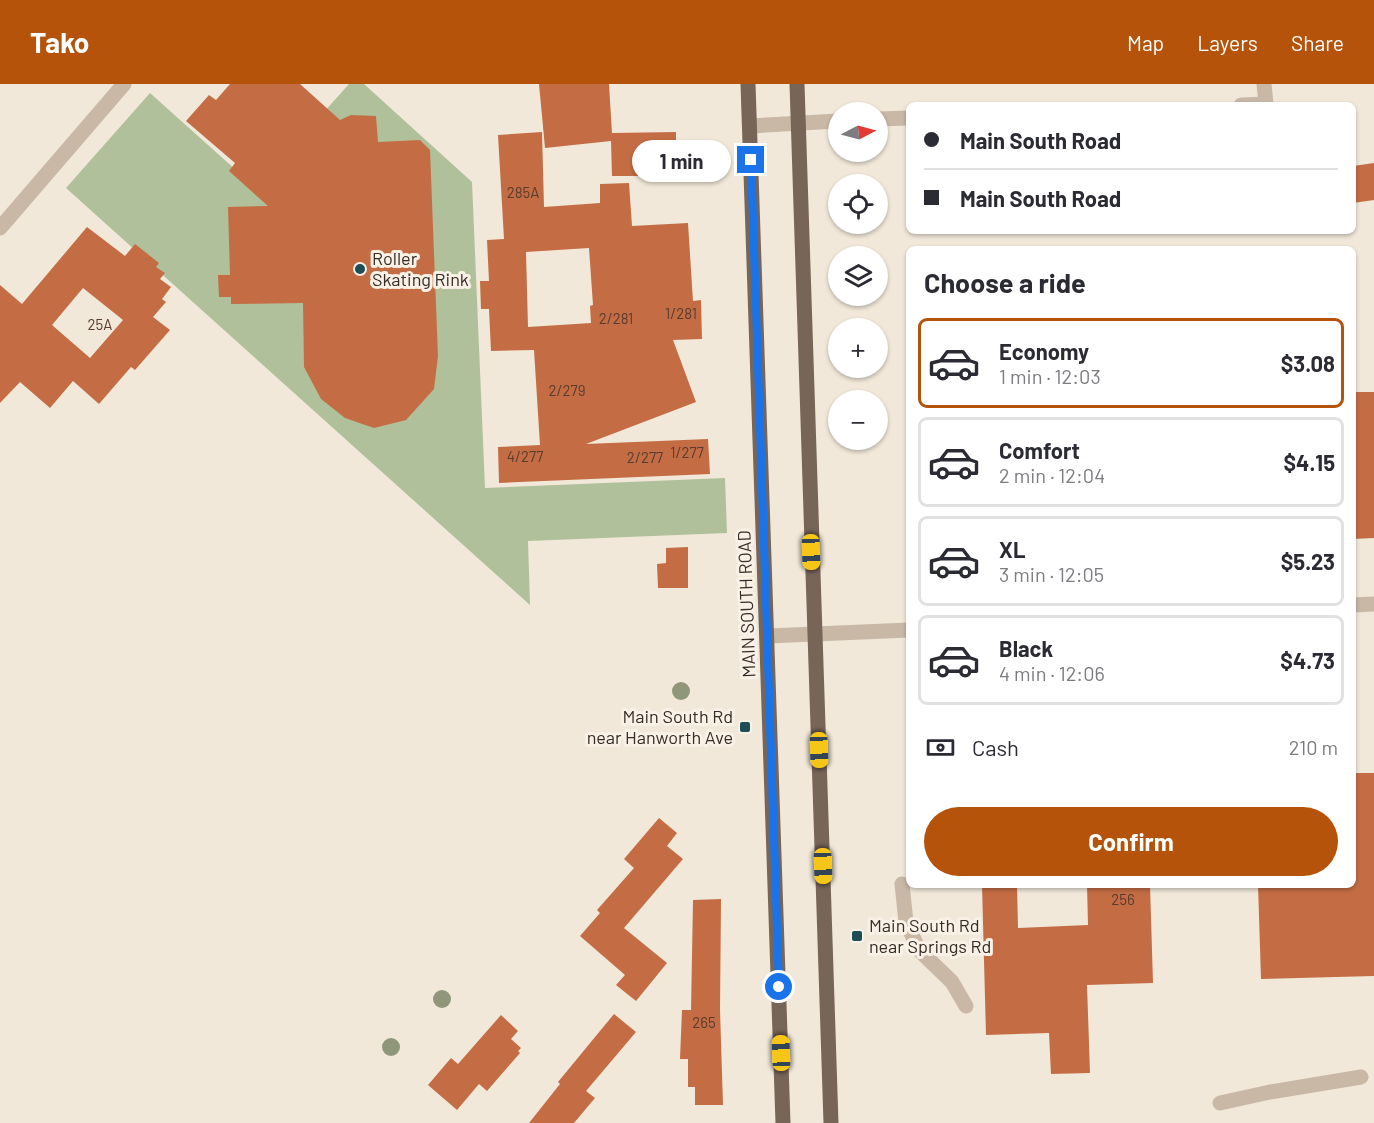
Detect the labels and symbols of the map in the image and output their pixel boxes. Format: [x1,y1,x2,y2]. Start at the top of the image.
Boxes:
north arrow [828,102,888,162]
callout: 1 min [631,139,730,181]
route end [737,146,764,173]
house number: 285A [507,183,539,201]
place label: Roller Skating Rink [372,247,469,290]
marker: Roller Skating Rink [353,262,367,276]
house number: 1/281 [665,304,697,322]
house number: 2/281 [599,309,633,327]
house number: 25A [88,315,112,333]
house number: 2/279 [549,381,586,399]
house number: 1/277 [670,443,704,461]
house number: 4/277 [507,447,543,465]
house number: 2/277 [627,448,663,466]
street label: MAIN SOUTH ROAD [732,530,760,678]
car [801,534,821,570]
place label: Main South Rd near Hanworth Ave [587,705,733,748]
marker: Main South Rd near Hanworth Ave [738,720,752,734]
car [809,732,829,768]
car [813,848,833,884]
house number: 256 [1111,890,1135,908]
place label: Main South Rd near Springs Rd [869,914,991,957]
marker: Main South Rd near Springs Rd [850,929,864,943]
route start [765,973,792,1000]
house number: 265 [692,1013,716,1031]
car [771,1035,791,1071]

